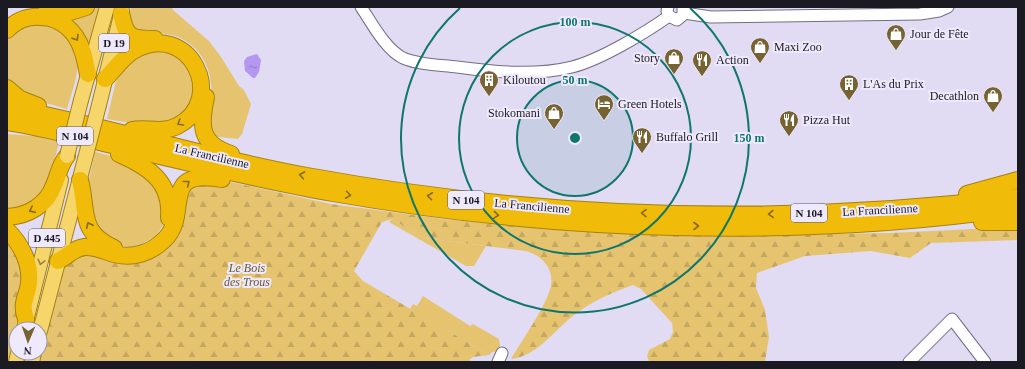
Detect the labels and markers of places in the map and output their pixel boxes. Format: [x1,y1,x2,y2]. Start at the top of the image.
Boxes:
shop icon: Jour de Fête [885,23,907,51]
place label: Jour de Fête [910,27,969,41]
shop icon: Maxi Zoo [749,36,771,64]
place label: Maxi Zoo [774,40,822,54]
shop icon: Story [663,47,685,75]
restaurant icon: Action [691,49,713,77]
place label: Story [634,51,660,65]
place label: Action [716,53,749,67]
building icon: Kiloutou [478,69,500,97]
place label: Kiloutou [503,73,546,87]
building icon: L'As du Prix [838,73,860,101]
place label: L'As du Prix [863,77,924,91]
shop icon: Decathlon [982,85,1004,113]
place label: Decathlon [930,89,979,103]
hotel icon: Green Hotels [593,93,615,121]
place label: Green Hotels [618,97,682,111]
shop icon: Stokomani [543,102,565,130]
place label: Stokomani [488,106,541,120]
restaurant icon: Pizza Hut [778,109,800,137]
place label: Pizza Hut [803,113,851,127]
restaurant icon: Buffalo Grill [631,126,653,154]
place label: Buffalo Grill [656,130,719,144]
centre of rings [568,131,582,145]

